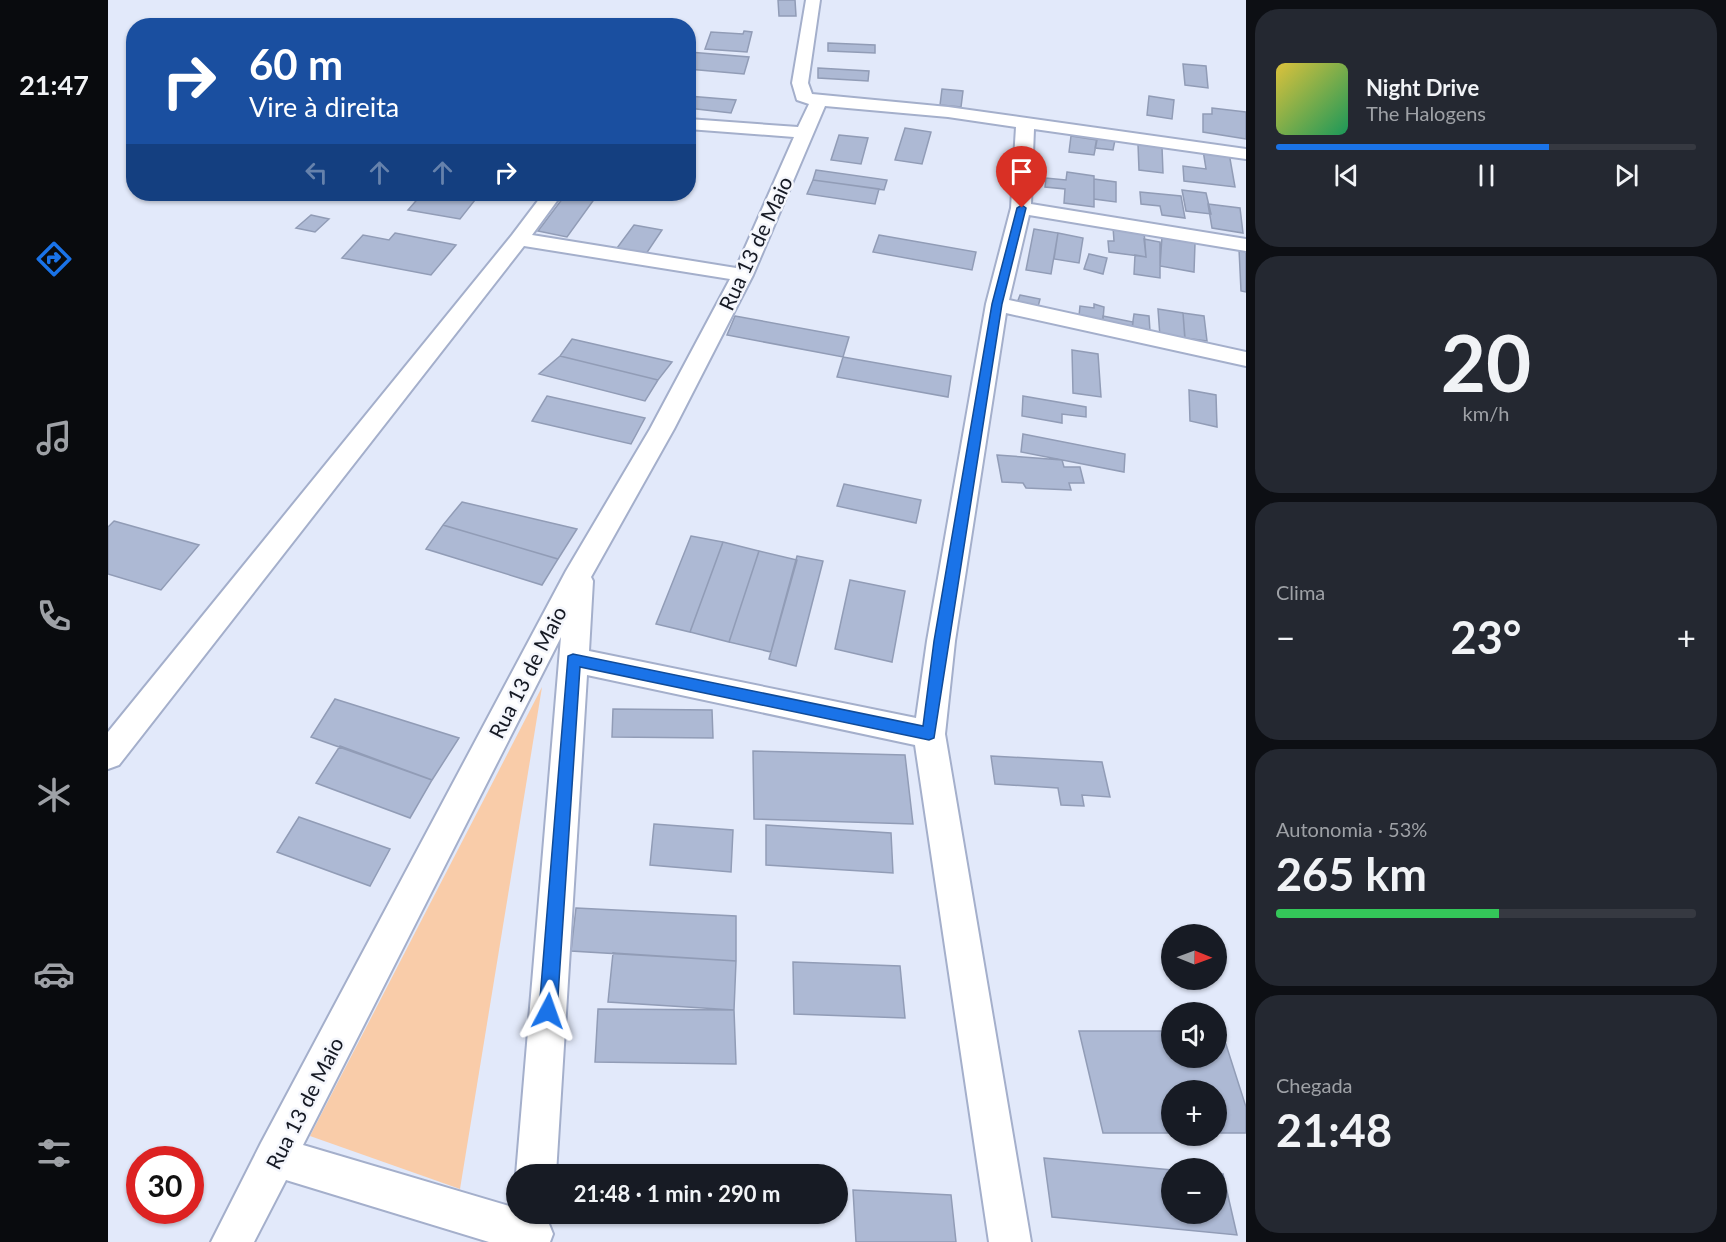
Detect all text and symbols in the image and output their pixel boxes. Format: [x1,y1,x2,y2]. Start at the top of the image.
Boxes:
text: 60 m [249,39,343,89]
icon: right [150,42,228,120]
text: 21:47 [19,68,89,101]
text: Night Drive [1366,74,1479,101]
text: Vire à direita [249,90,399,123]
text: The Halogens [1366,101,1486,125]
pin [996,146,1047,208]
icon: arrive [1005,155,1038,188]
icon: left [300,156,333,189]
icon: ahead [363,156,396,189]
icon: ahead [426,156,459,189]
icon: right [489,156,522,189]
icon: previous [1330,159,1363,192]
icon: pause [1470,159,1503,192]
icon: next [1610,159,1643,192]
street label: Rua 13 de Maio [713,172,797,314]
icon: directions [33,238,75,280]
text: 20 [1441,315,1531,409]
text: km/h [1463,401,1509,425]
icon: music [33,417,75,459]
text: Clima [1276,580,1325,604]
icon: phone [33,595,75,637]
street label: Rua 13 de Maio [483,602,571,742]
text: 23° [1451,610,1521,664]
text: − [1276,617,1295,657]
text: + [1677,617,1696,657]
icon: climate [33,774,75,816]
text: Autonomia · 53% [1276,817,1427,841]
text: 265 km [1276,847,1427,901]
north arrow [1161,924,1227,990]
map controls [1161,924,1227,1224]
icon: car [33,953,75,995]
position arrow [516,979,580,1043]
button: sound [1161,1002,1227,1068]
street label: Rua 13 de Maio [260,1033,348,1173]
text: Chegada [1276,1073,1353,1097]
button: + [1161,1080,1227,1146]
text: 21:48 [1276,1103,1392,1157]
icon: filters [33,1132,75,1174]
speed limit sign: 30 [126,1146,204,1224]
button: − [1161,1158,1227,1224]
text: 21:48 · 1 min · 290 m [574,1180,780,1207]

